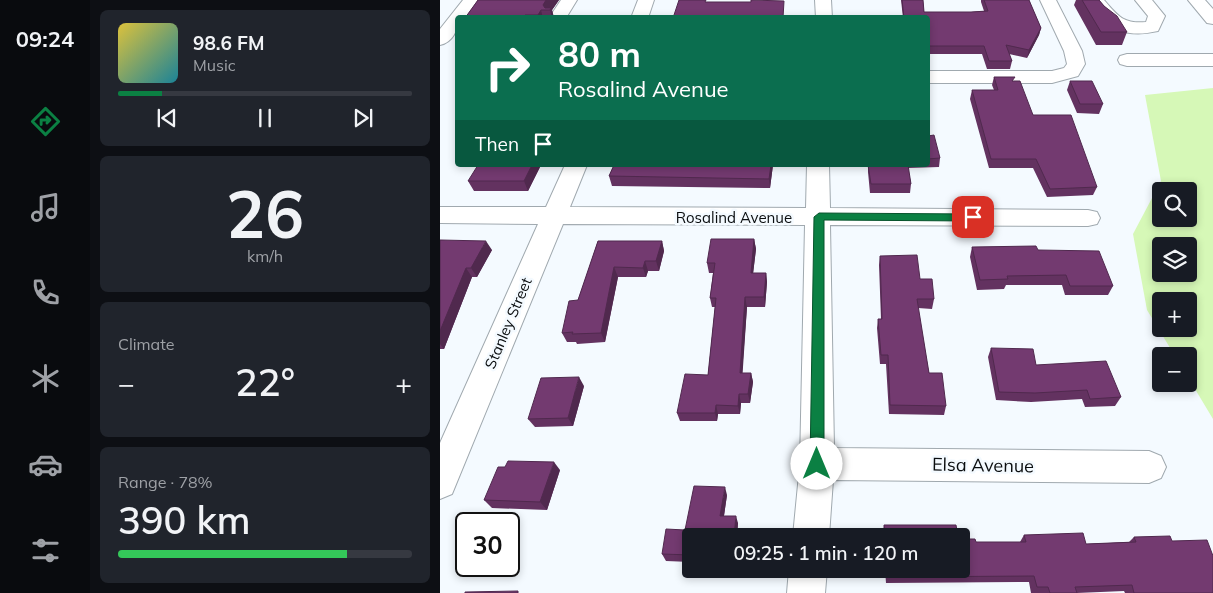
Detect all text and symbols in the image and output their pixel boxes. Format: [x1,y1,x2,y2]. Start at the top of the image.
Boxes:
text: 09:24 [16,25,74,53]
text: 98.6 FM [193,31,265,55]
text: 80 m [558,32,641,76]
icon: right [475,35,540,100]
text: Music [193,55,236,75]
text: Rosalind Avenue [558,75,729,103]
icon: directions [28,104,63,139]
icon: previous [153,104,181,132]
icon: pause [251,104,279,132]
icon: next [349,104,377,132]
icon: arrive [529,130,557,158]
text: Then [475,132,519,156]
text: 26 [226,173,304,254]
map controls [1152,182,1197,392]
button: search [1152,182,1197,227]
icon: music [28,190,63,225]
pin [952,196,994,238]
icon: arrive [959,203,987,231]
street label: Rosalind Avenue [676,208,792,227]
button: layers [1152,237,1197,282]
text: km/h [247,246,283,266]
street label: Stanley Street [480,274,536,372]
icon: phone [28,275,63,310]
button: + [1152,292,1197,337]
text: Climate [118,334,174,354]
button: − [1152,347,1197,392]
text: 22° [235,358,295,406]
icon: climate [28,361,63,396]
text: − [118,366,135,401]
text: + [395,366,412,401]
position arrow [790,437,842,489]
icon: car [28,447,63,482]
street label: Elsa Avenue [932,453,1034,477]
text: Range · 78% [118,472,213,492]
text: 390 km [118,496,251,544]
speed limit sign: 30 [455,512,520,577]
icon: filters [28,533,63,568]
text: 09:25 · 1 min · 120 m [733,541,919,565]

